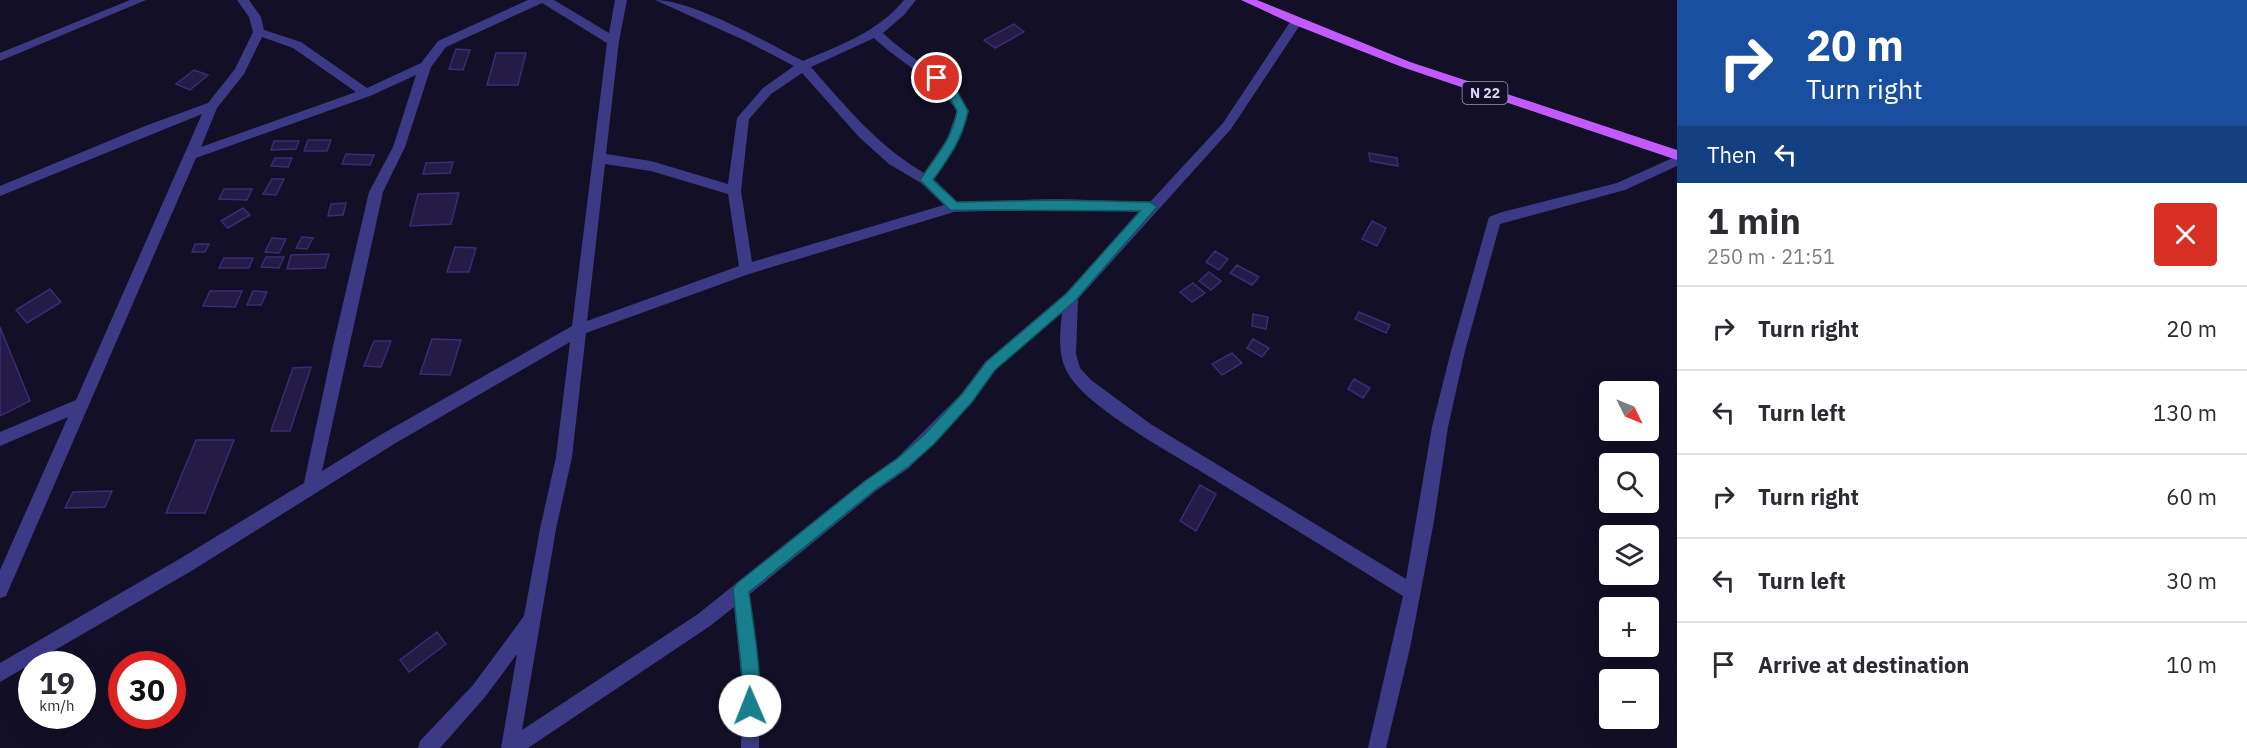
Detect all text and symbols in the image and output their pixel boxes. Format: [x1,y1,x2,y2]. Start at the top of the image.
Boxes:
text: 20 m [1806,18,1904,73]
icon: right [1707,24,1785,102]
pin [911,52,962,103]
icon: arrive [920,61,953,94]
text: Turn right [1806,71,1923,106]
road number: N 22 [1462,82,1508,104]
icon: left [1769,138,1802,171]
text: Then [1707,140,1757,169]
text: 1 min [1707,197,1801,244]
button: close [2154,203,2217,266]
text: 250 m · 21:51 [1707,243,1835,270]
icon: right [1707,312,1740,345]
text: Turn right [1758,314,1859,343]
text: 20 m [2166,314,2217,343]
north arrow [1599,381,1659,441]
map controls [1599,381,1659,729]
icon: left [1707,396,1740,429]
text: Turn left [1758,398,1846,427]
text: 130 m [2153,398,2217,427]
button: search [1599,453,1659,513]
icon: right [1707,480,1740,513]
text: Turn right [1758,482,1859,511]
text: 60 m [2166,482,2217,511]
button: layers [1599,525,1659,585]
icon: left [1707,564,1740,597]
text: Turn left [1758,566,1846,595]
text: 30 m [2166,566,2217,595]
button: + [1599,597,1659,657]
icon: arrive [1707,648,1740,681]
text: Arrive at destination [1758,650,1969,679]
text: 10 m [2166,650,2217,679]
speed limit sign: 30 [108,651,186,729]
text: 19 [39,663,75,702]
button: − [1599,669,1659,729]
position arrow [718,674,782,738]
text: km/h [39,696,75,715]

